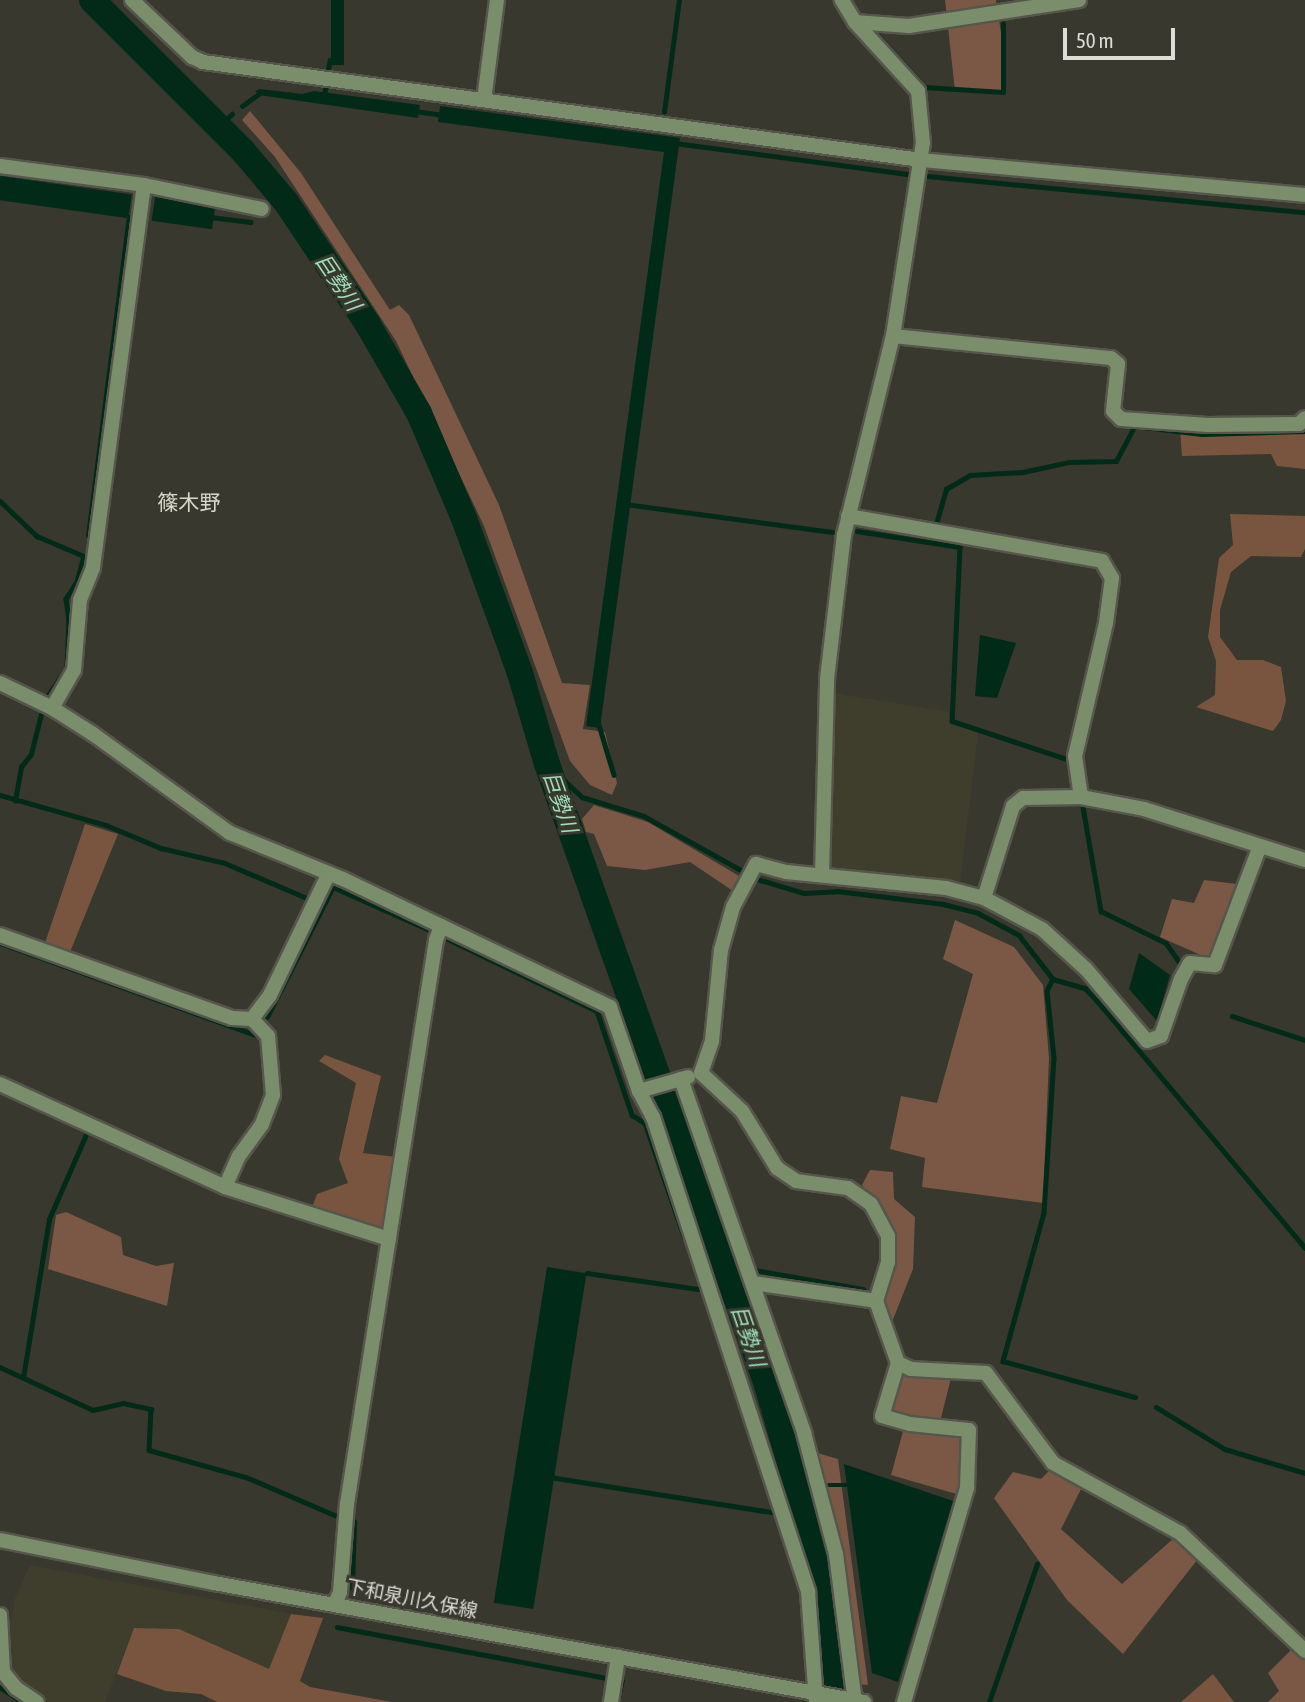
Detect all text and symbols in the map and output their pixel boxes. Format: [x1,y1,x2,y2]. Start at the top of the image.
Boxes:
scale bar [1067,14,1179,58]
text: 50 m [1076,28,1114,52]
water label: 巨勢川 [311,249,367,315]
district label: 篠木野 [158,489,220,515]
water label: 巨勢川 [539,768,583,836]
water label: 巨勢川 [727,1302,771,1370]
street label: 下和泉川久保線 [345,1575,479,1623]

